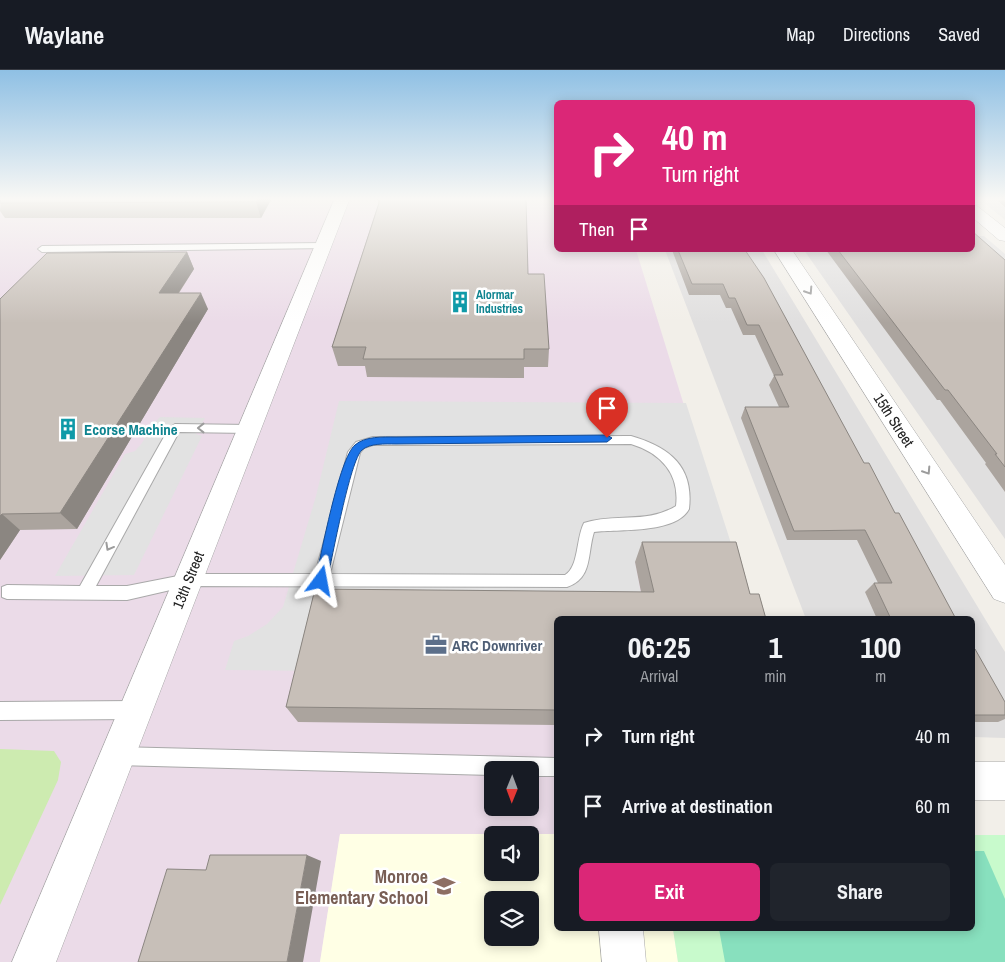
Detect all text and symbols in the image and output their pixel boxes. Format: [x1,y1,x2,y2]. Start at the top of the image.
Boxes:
text: Waylane [25,19,104,51]
text: Map [786,22,815,47]
text: Directions [843,22,910,47]
text: Saved [938,22,980,47]
text: 40 m [662,114,727,161]
icon: right [579,120,644,185]
text: Turn right [662,159,739,189]
icon: arrive [625,215,653,243]
text: Then [579,216,615,242]
one-way arrow [803,285,813,294]
place label: Alormar Industries [476,287,524,317]
building icon: Alormar Industries [447,289,473,315]
pin [586,387,628,438]
street label: 15th Street [869,389,920,451]
icon: arrive [593,394,621,422]
building icon: Ecorse Machine [55,416,81,442]
place label: Ecorse Machine [84,419,178,440]
one-way arrow [197,423,204,433]
one-way arrow [921,465,930,474]
one-way arrow [105,542,115,551]
street label: 13th Street [167,548,209,612]
position arrow [294,554,346,606]
text: 06:25 [628,627,691,667]
text: 1 [769,627,782,667]
text: 100 [860,627,901,667]
office icon: ARC Downriver [423,632,449,658]
place label: ARC Downriver [452,635,542,656]
text: Arrival [640,665,678,687]
text: min [764,665,786,687]
text: m [875,665,886,687]
icon: right [579,722,607,750]
text: Turn right [622,723,694,749]
text: 40 m [915,723,950,749]
north arrow [484,761,539,816]
map controls [484,761,539,946]
icon: arrive [579,792,607,820]
text: Arrive at destination [622,793,773,819]
text: 60 m [915,793,950,819]
button: sound [484,826,539,881]
button: Exit [579,863,760,921]
button: Share [770,863,950,921]
place label: Monroe Elementary School [295,864,428,910]
school or university icon: Monroe Elementary School [431,873,457,899]
button: layers [484,891,539,946]

